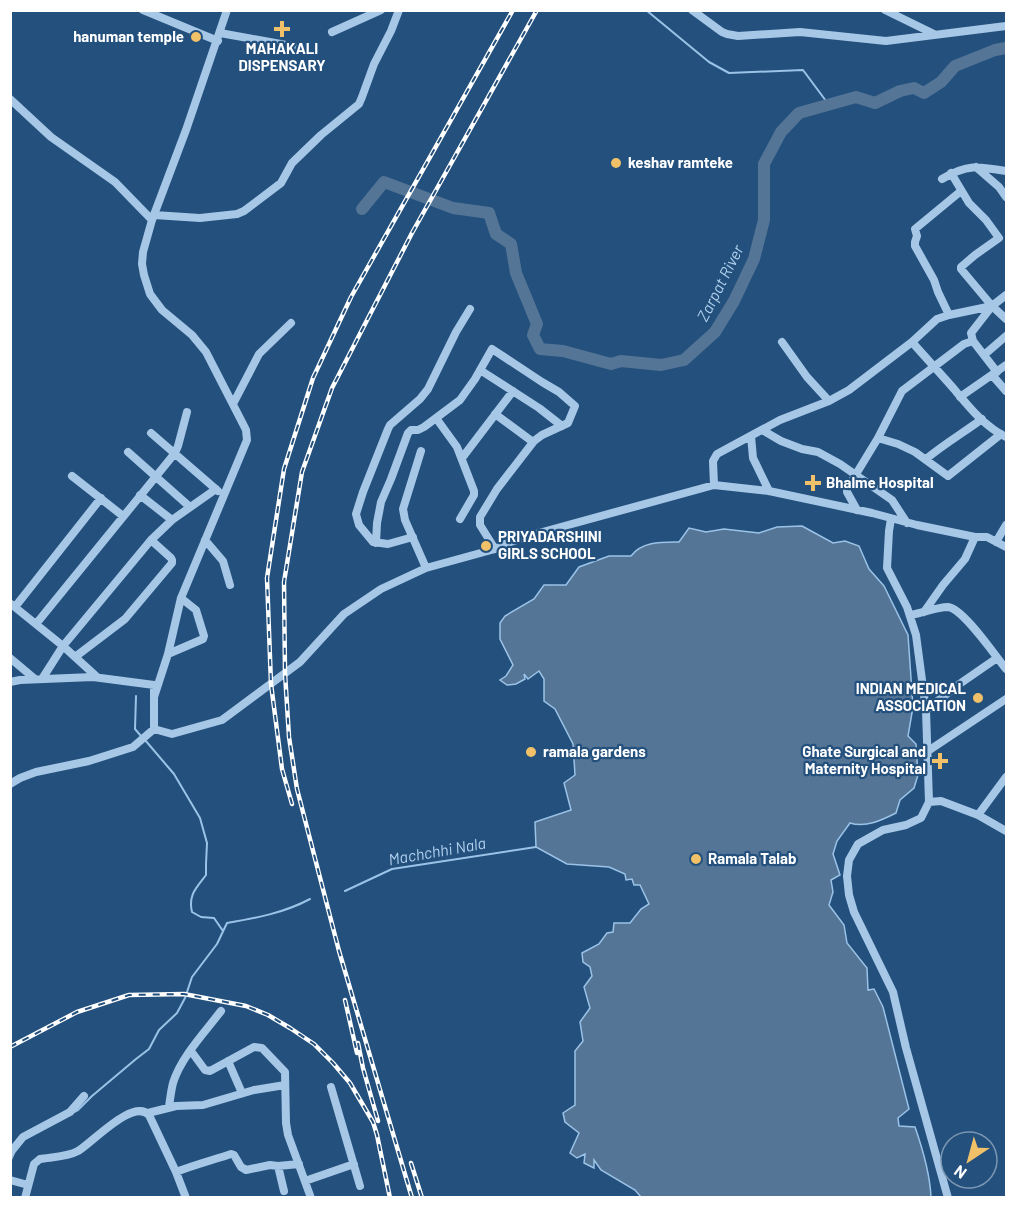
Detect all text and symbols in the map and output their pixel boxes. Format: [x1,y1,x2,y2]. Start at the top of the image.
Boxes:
marker: MAHAKALI DISPENSARY [273,20,291,38]
place label: hanuman temple [73,27,184,45]
marker: hanuman temple [189,30,203,44]
place label: MAHAKALI DISPENSARY [239,39,325,74]
place label: keshav ramteke [628,153,733,171]
marker: keshav ramteke [609,156,623,170]
water label: Zarpat River [692,240,747,324]
place label: Bhalme Hospital [826,473,934,491]
marker: Bhalme Hospital [804,474,822,492]
place label: PRIYADARSHINI GIRLS SCHOOL [498,527,602,562]
marker: PRIYADARSHINI GIRLS SCHOOL [479,539,493,553]
place label: INDIAN MEDICAL ASSOCIATION [856,679,966,714]
marker: INDIAN MEDICAL ASSOCIATION [971,691,985,705]
place label: ramala gardens [543,742,646,760]
place label: Ghate Surgical and Maternity Hospital [802,742,926,777]
marker: ramala gardens [524,745,538,759]
marker: Ghate Surgical and Maternity Hospital [931,752,949,770]
water label: Machchhi Nala [387,833,487,868]
place label: Ramala Talab [708,849,796,867]
marker: Ramala Talab [689,852,703,866]
north arrow [939,1130,999,1190]
text: N [950,1162,970,1183]

